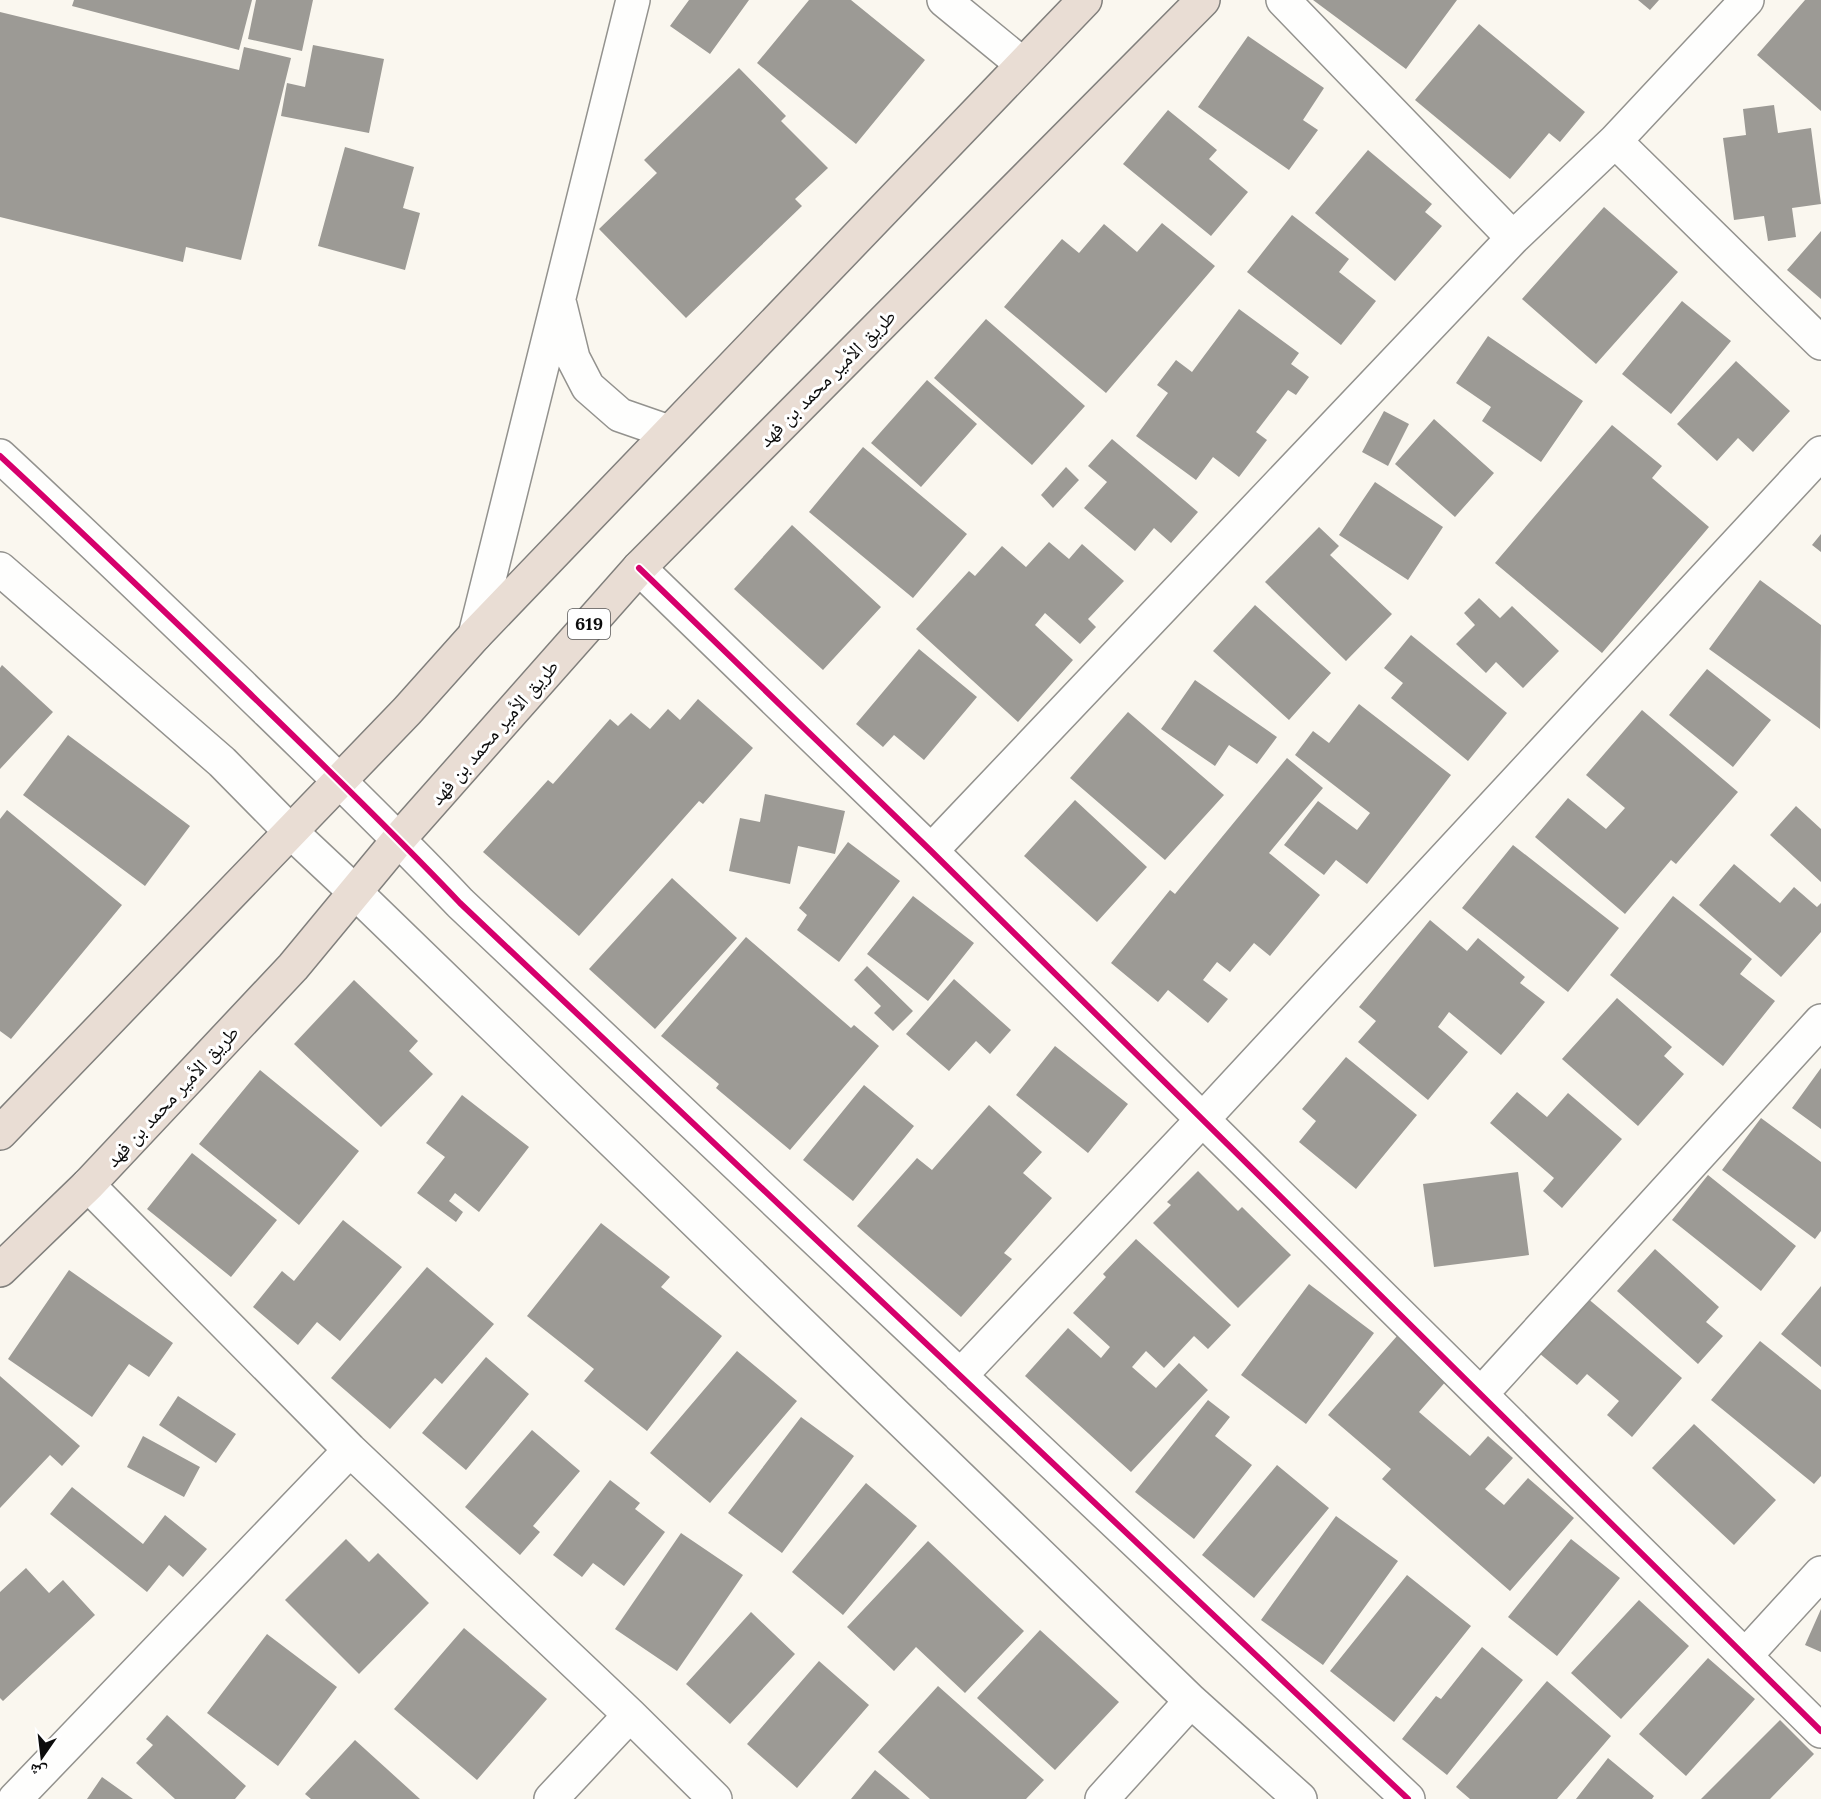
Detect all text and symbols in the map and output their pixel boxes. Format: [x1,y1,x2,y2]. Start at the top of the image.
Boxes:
street label: طريق الأمير محمد بن فهد [753,304,901,452]
road number: 619 [568,609,610,639]
street label: طريق الأمير محمد بن فهد [424,654,564,809]
street label: طريق الأمير محمد بن فهد [100,1020,244,1172]
north arrow [12,1727,72,1787]
text: ش [28,1760,49,1783]

